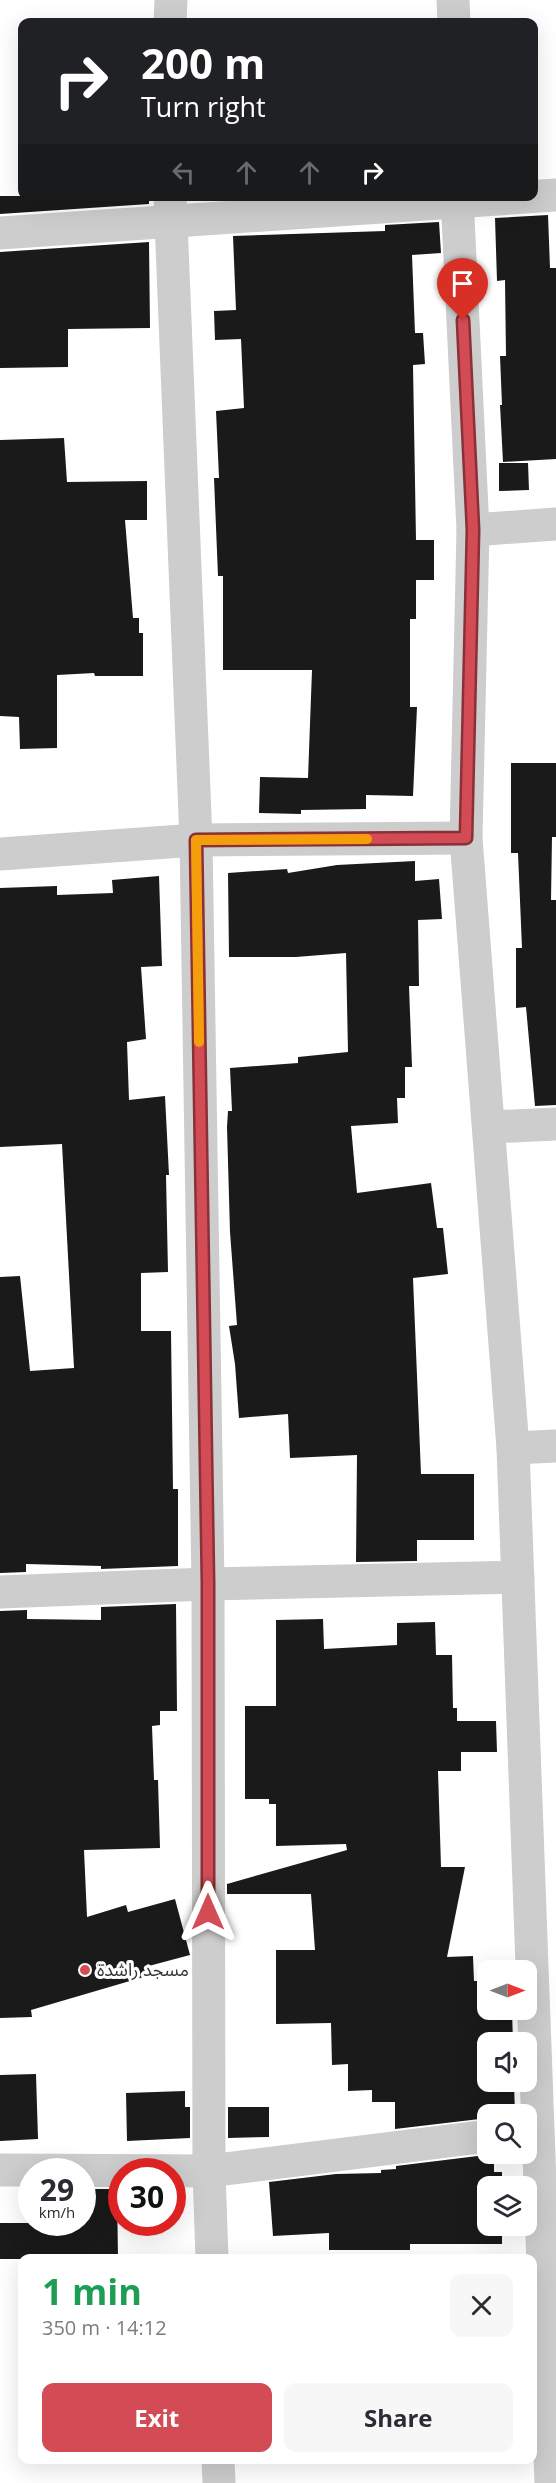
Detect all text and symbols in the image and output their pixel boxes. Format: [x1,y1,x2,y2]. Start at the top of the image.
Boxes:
text: 200 m [141,34,265,91]
icon: right [42,42,120,120]
text: Turn right [141,88,266,125]
icon: left [167,156,200,189]
icon: ahead [230,156,263,189]
icon: ahead [293,156,326,189]
icon: right [356,156,389,189]
pin [437,258,488,320]
icon: arrive [446,267,479,300]
position arrow [176,1880,240,1944]
place label: مسجد راشدة [97,1957,189,1981]
north arrow [477,1960,537,2020]
map controls [477,1960,537,2236]
marker: مسجد راشدة [78,1963,92,1977]
button: sound [477,2032,537,2092]
button: search [477,2104,537,2164]
speed limit sign: 30 [108,2158,186,2236]
text: 29 [40,2169,74,2210]
button: layers [477,2176,537,2236]
text: km/h [39,2202,75,2222]
text: 1 min [42,2267,142,2316]
button: close [450,2274,513,2337]
text: 350 m · 14:12 [42,2314,167,2341]
button: Exit [42,2383,272,2452]
button: Share [284,2383,513,2452]

